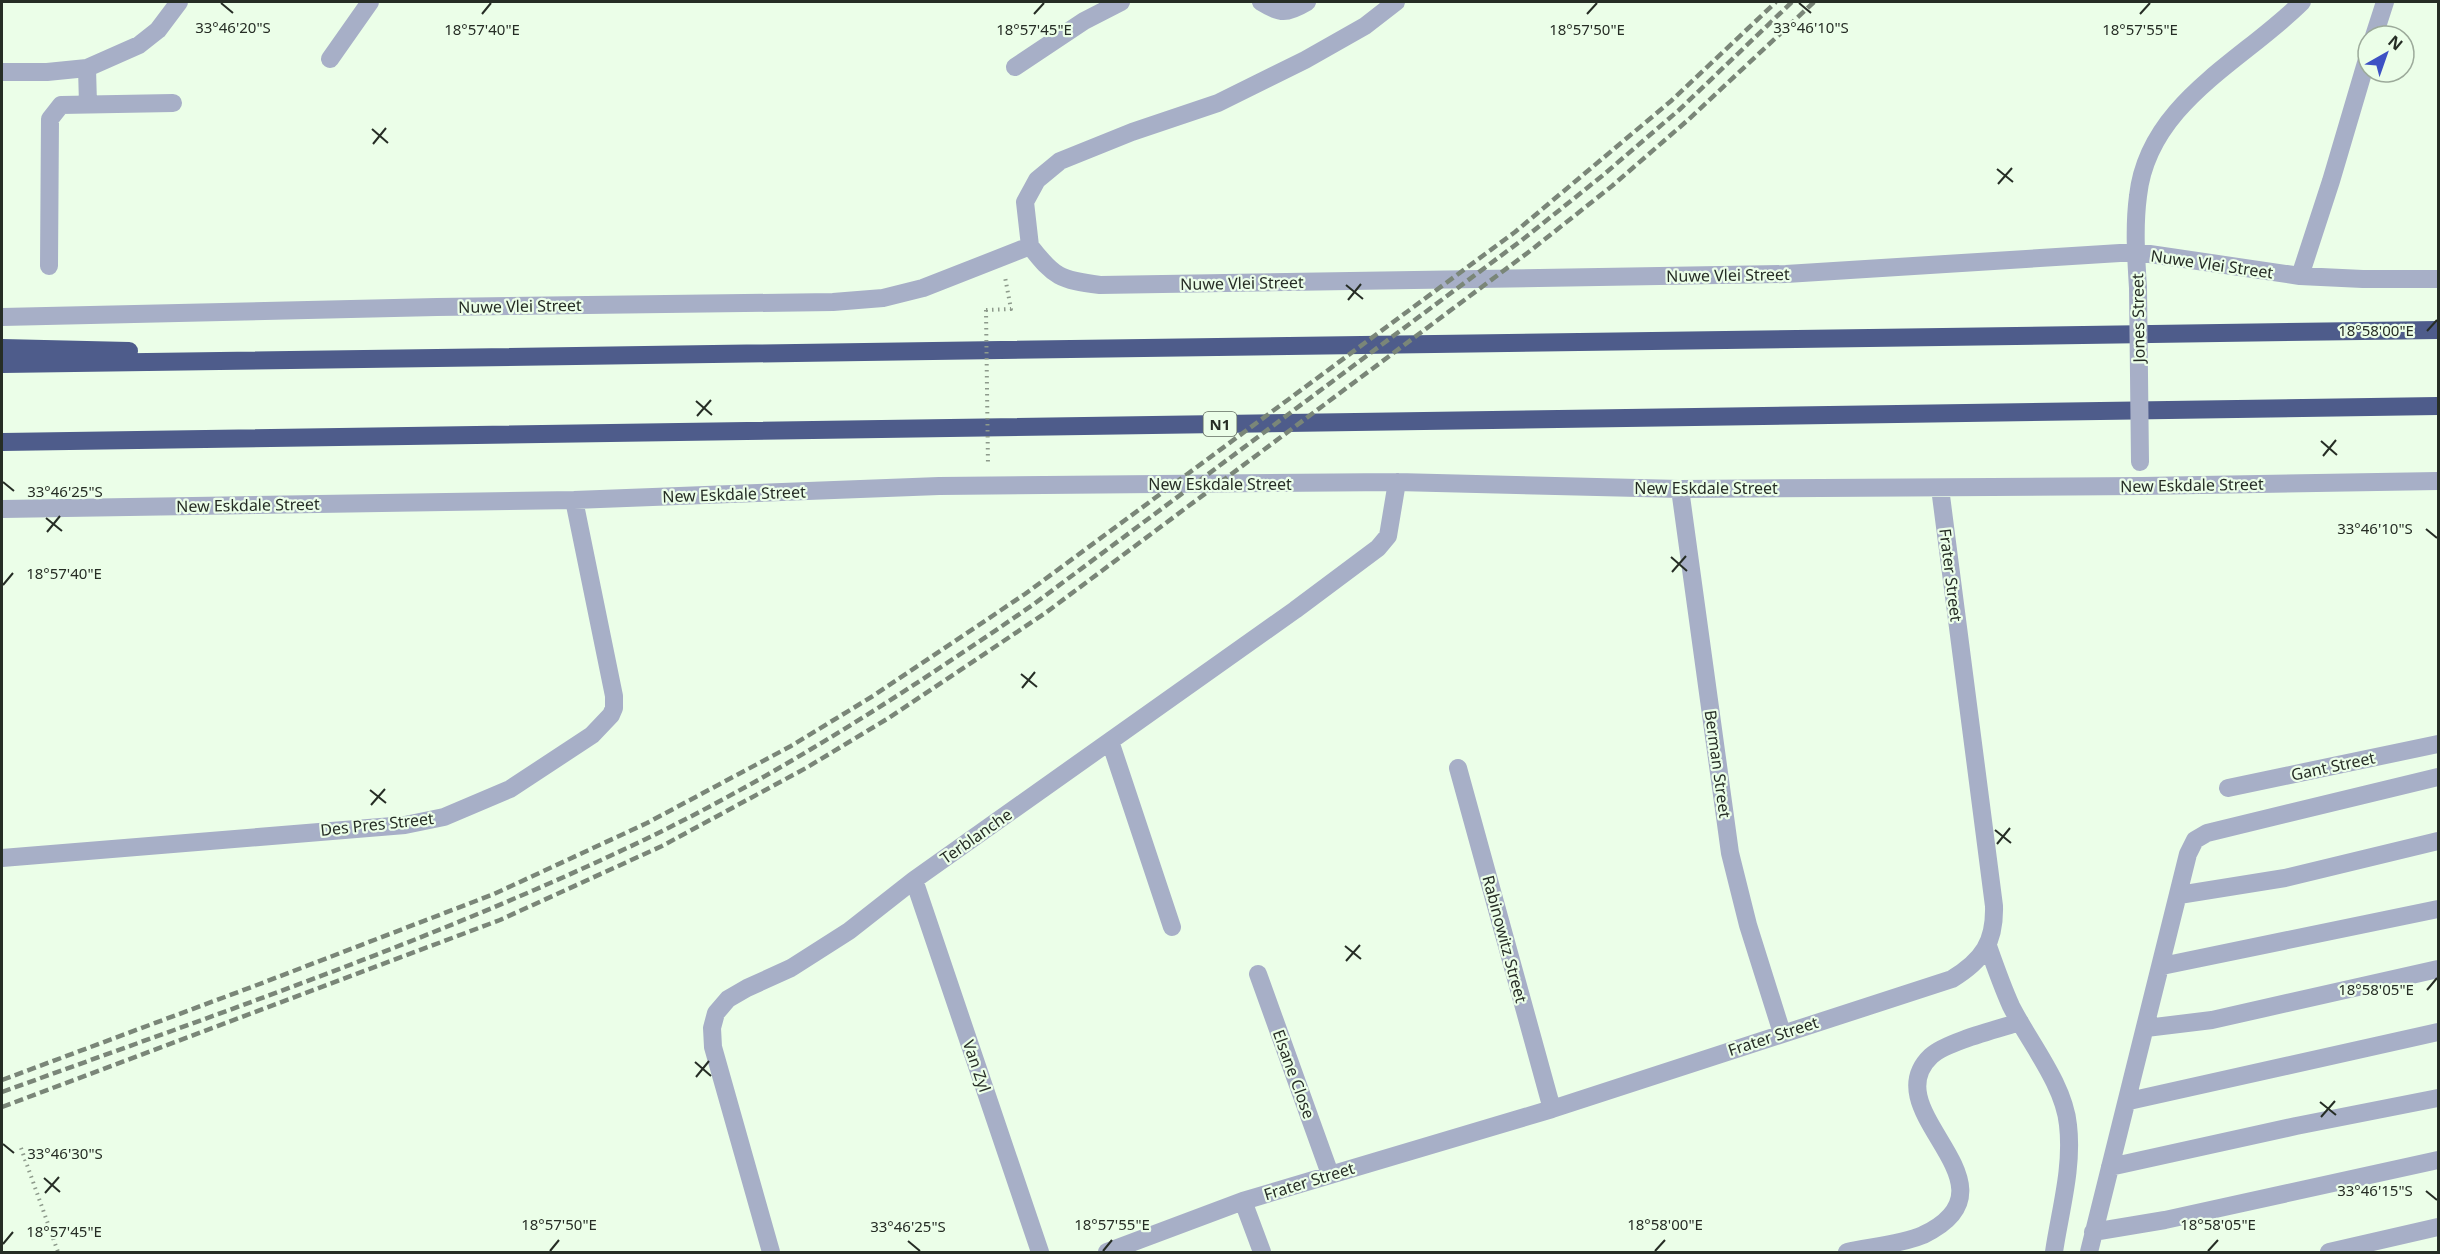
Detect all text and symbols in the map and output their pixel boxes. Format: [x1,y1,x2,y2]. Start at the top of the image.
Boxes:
text: 33°46'20"S [195,17,271,37]
text: 33°46'10"S [1773,17,1849,37]
text: 18°57'40"E [444,19,520,39]
text: 18°57'45"E [996,19,1072,39]
text: 18°57'50"E [1549,19,1625,39]
text: 18°57'55"E [2102,19,2178,39]
north arrow [2356,24,2416,84]
text: N [2384,30,2408,55]
street label: Nuwe Vlei Street [2149,245,2275,284]
street label: Nuwe Vlei Street [1666,263,1790,287]
street label: Nuwe Vlei Street [1180,271,1304,295]
street label: Jones Street [2126,273,2150,365]
street label: Nuwe Vlei Street [458,294,582,318]
text: 18°58'00"E [2338,320,2414,340]
road number: N1 [1204,412,1236,436]
street label: New Eskdale Street [1148,473,1292,495]
street label: New Eskdale Street [2120,473,2264,497]
street label: New Eskdale Street [1634,477,1778,499]
street label: New Eskdale Street [662,480,806,507]
text: 33°46'25"S [27,481,103,501]
street label: New Eskdale Street [176,493,320,517]
text: 33°46'10"S [2337,518,2413,538]
street label: Frater Street [1934,527,1968,623]
text: 18°57'40"E [26,563,102,583]
street label: Berman Street [1700,709,1736,820]
street label: Gant Street [2289,746,2377,786]
street label: Terblanche [936,803,1016,869]
street label: Des Pres Street [319,807,435,841]
street label: Rabinowitz Street [1477,873,1533,1005]
text: 18°58'05"E [2338,979,2414,999]
street label: Frater Street [1725,1011,1821,1061]
street label: Elsane Close [1268,1026,1320,1122]
street label: Van Zyl [958,1037,996,1095]
text: 33°46'30"S [27,1143,103,1163]
street label: Frater Street [1261,1157,1357,1205]
text: 33°46'15"S [2337,1180,2413,1200]
text: 18°57'50"E [521,1214,597,1234]
text: 18°57'55"E [1074,1214,1150,1234]
text: 18°58'00"E [1627,1214,1703,1234]
text: 18°58'05"E [2180,1214,2256,1234]
text: 33°46'25"S [870,1216,946,1236]
text: 18°57'45"E [26,1221,102,1241]

